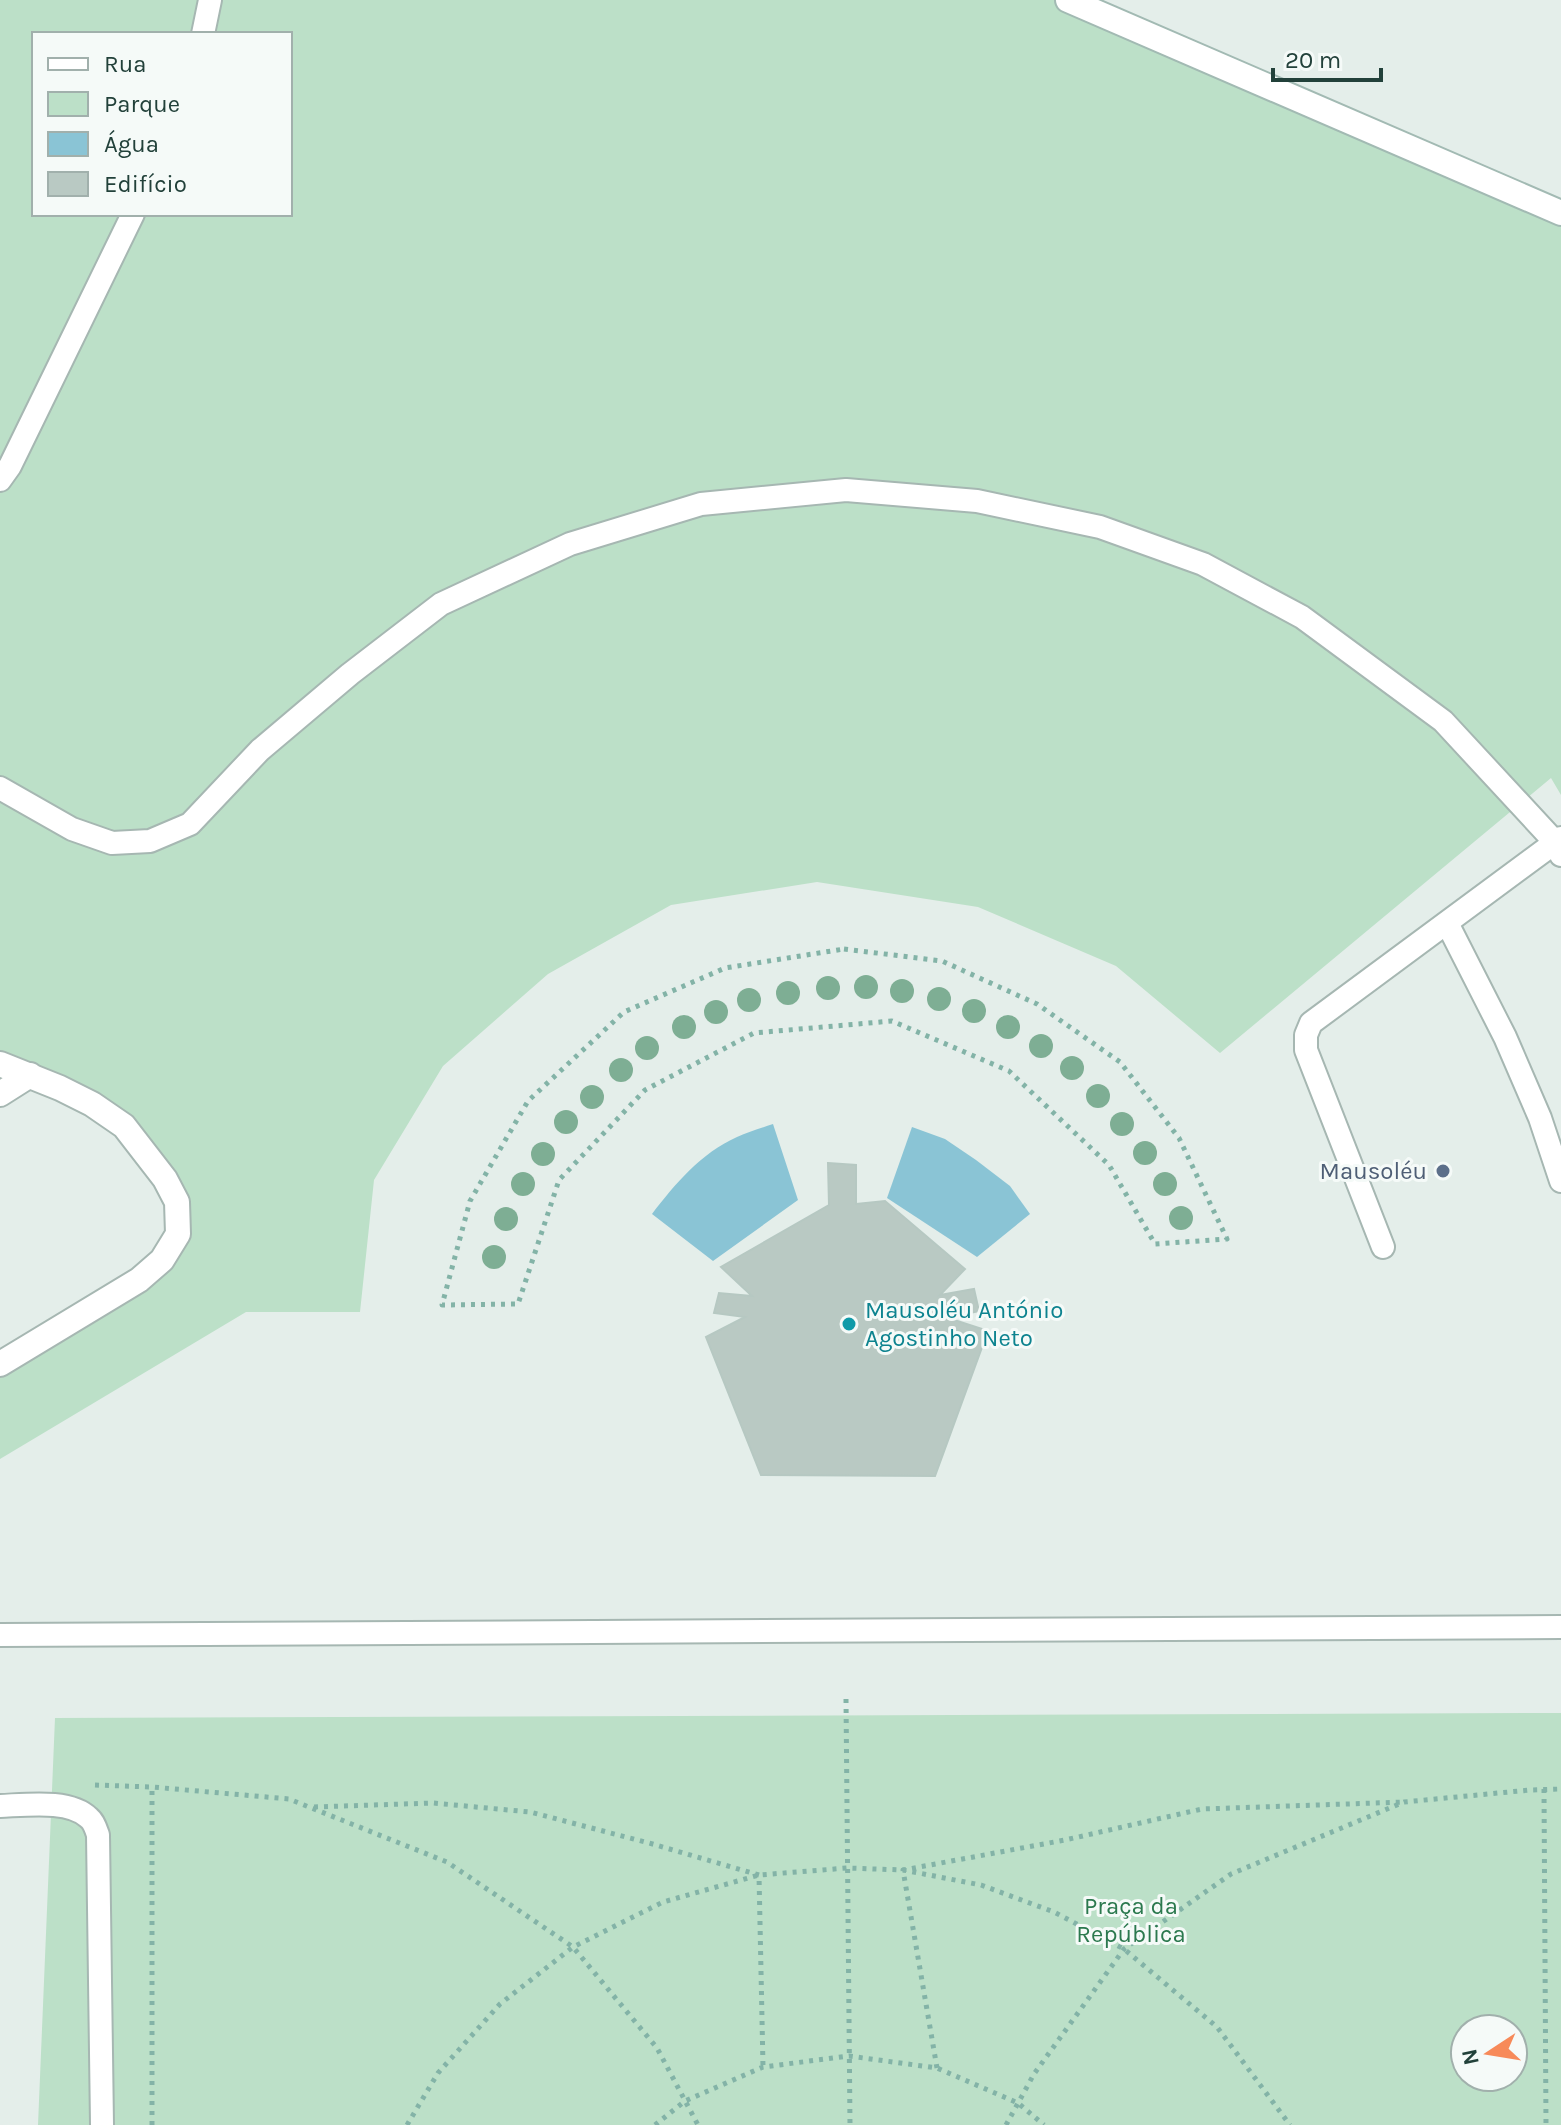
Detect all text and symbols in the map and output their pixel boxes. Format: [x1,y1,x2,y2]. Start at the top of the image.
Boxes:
legend [32,32,292,216]
scale bar [1273,32,1381,82]
text: 20 m [1285,46,1341,74]
text: Rua [104,50,146,78]
text: Parque [104,90,180,118]
text: Água [104,129,159,158]
text: Edifício [104,170,187,198]
place label: Mausoléu [1320,1157,1427,1185]
marker: Mausoléu [1434,1162,1452,1180]
place label: Mausoléu António Agostinho Neto [865,1296,1063,1352]
marker: Mausoléu António Agostinho Neto [840,1315,858,1333]
park label: Praça da República [1076,1892,1186,1948]
north arrow [1449,2013,1529,2093]
text: N [1456,2047,1485,2067]

